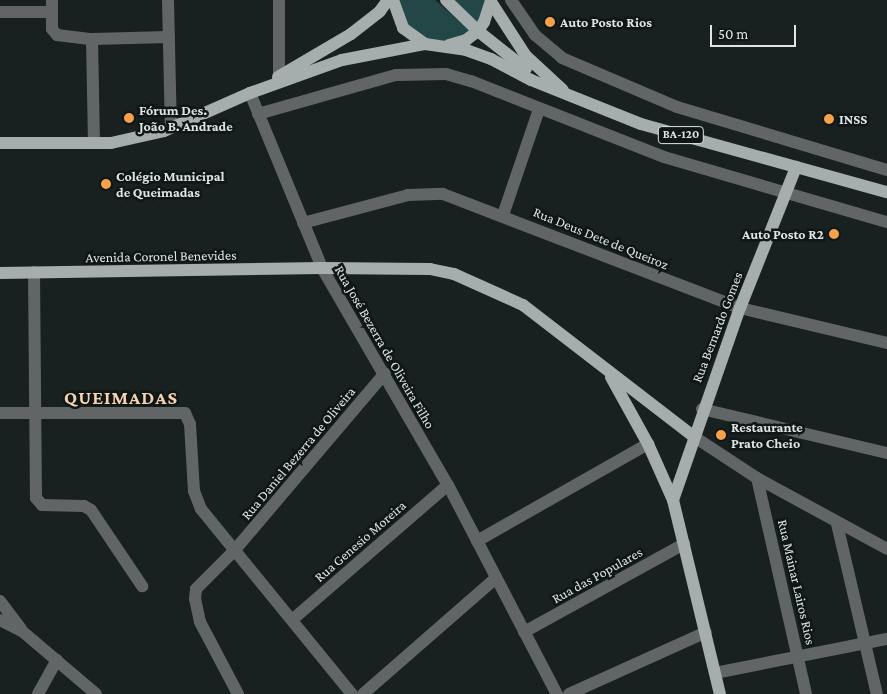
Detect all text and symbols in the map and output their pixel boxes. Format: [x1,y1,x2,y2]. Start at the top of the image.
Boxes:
place label: Auto Posto Rios [560,14,652,30]
scale bar [712,15,798,47]
marker: Auto Posto Rios [544,16,556,28]
text: 50 m [718,26,748,42]
place label: Fórum Des. João B. Andrade [139,102,233,134]
place label: INSS [839,111,867,127]
marker: Fórum Des. João B. Andrade [123,112,135,124]
marker: INSS [823,113,835,125]
road number: BA-120 [657,126,705,144]
place label: Colégio Municipal de Queimadas [116,168,225,200]
marker: Colégio Municipal de Queimadas [100,178,112,190]
street label: Rua Deus Dete de Queiroz [531,203,671,273]
place label: Auto Posto R2 [742,226,824,242]
marker: Auto Posto R2 [828,228,840,240]
street label: Avenida Coronel Benevides [85,246,237,266]
street label: Rua José Bezerra de Oliveira Filho [331,262,439,432]
street label: Rua Bernardo Gomes [688,269,746,385]
street label: Rua Daniel Bezerra de Oliveira [237,383,359,523]
district label: QUEIMADAS [63,387,179,409]
place label: Restaurante Prato Cheio [731,419,803,452]
marker: Restaurante Prato Cheio [715,429,727,441]
street label: Rua Genesio Moreira [311,497,409,585]
street label: Rua Mainar Lairos Rios [774,518,820,646]
street label: Rua das Populares [549,543,645,607]

